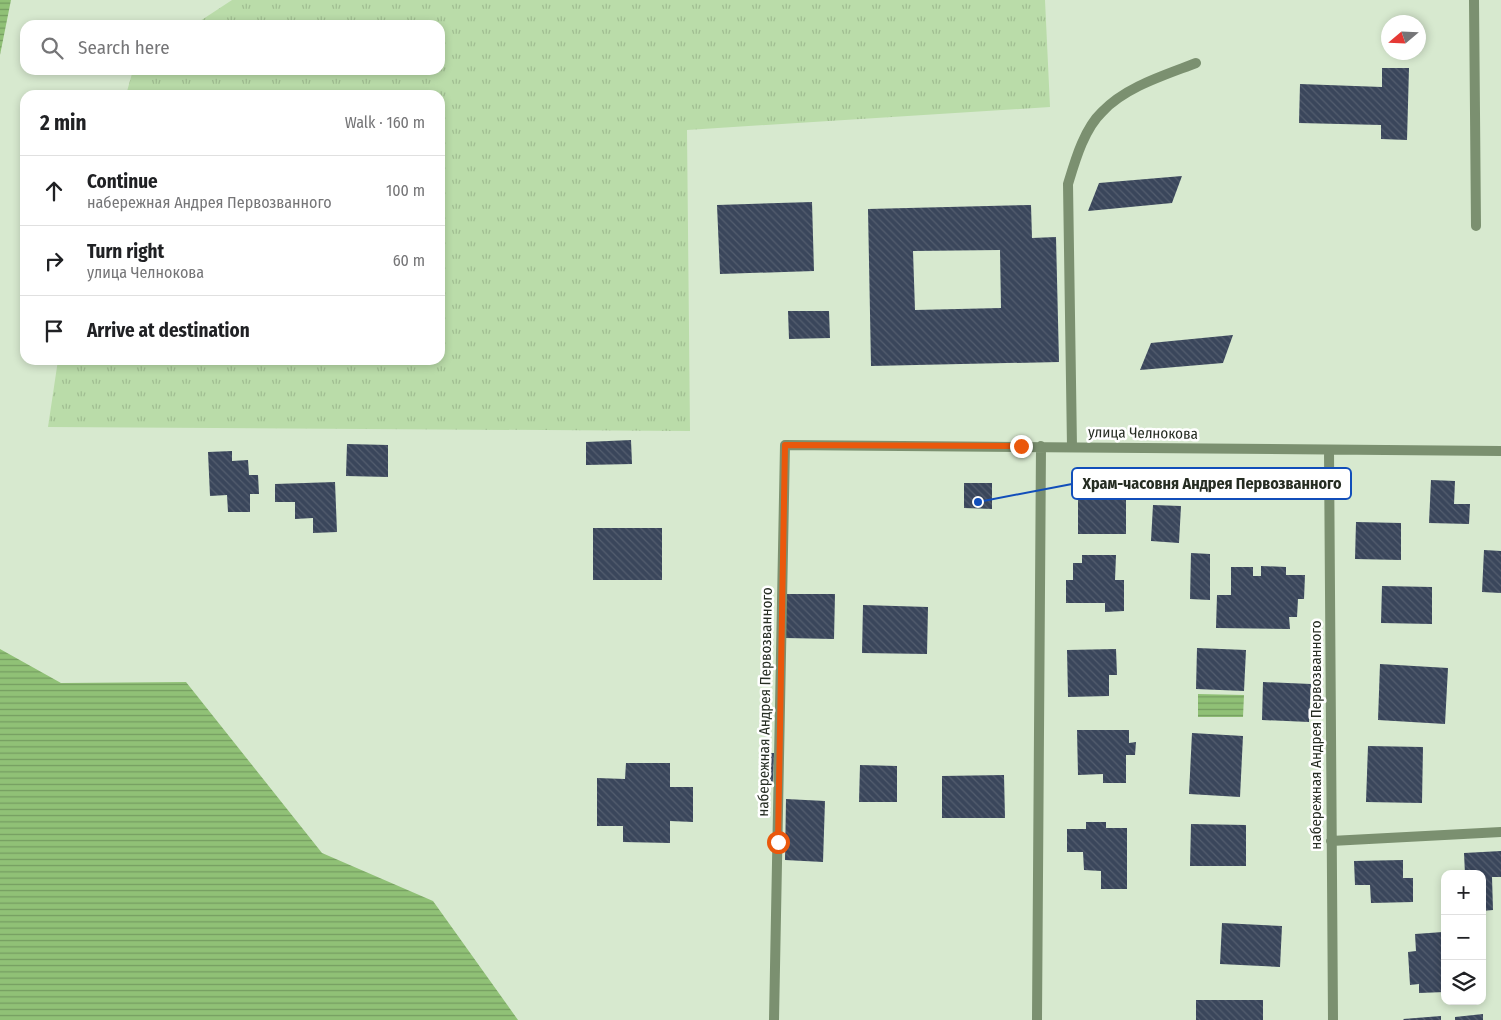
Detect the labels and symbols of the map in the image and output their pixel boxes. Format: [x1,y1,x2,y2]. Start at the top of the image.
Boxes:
north arrow [1381,15,1426,60]
street label: улица Челнокова [1088,423,1198,443]
route end [1010,435,1033,458]
callout: Храм-часовня Андрея Первозванного [1072,468,1351,499]
text: Храм-часовня Андрея Первозванного [1082,474,1342,493]
street label: набережная Андрея Первозванного [754,587,776,817]
street label: набережная Андрея Первозванного [1307,620,1325,850]
route start [767,831,790,854]

